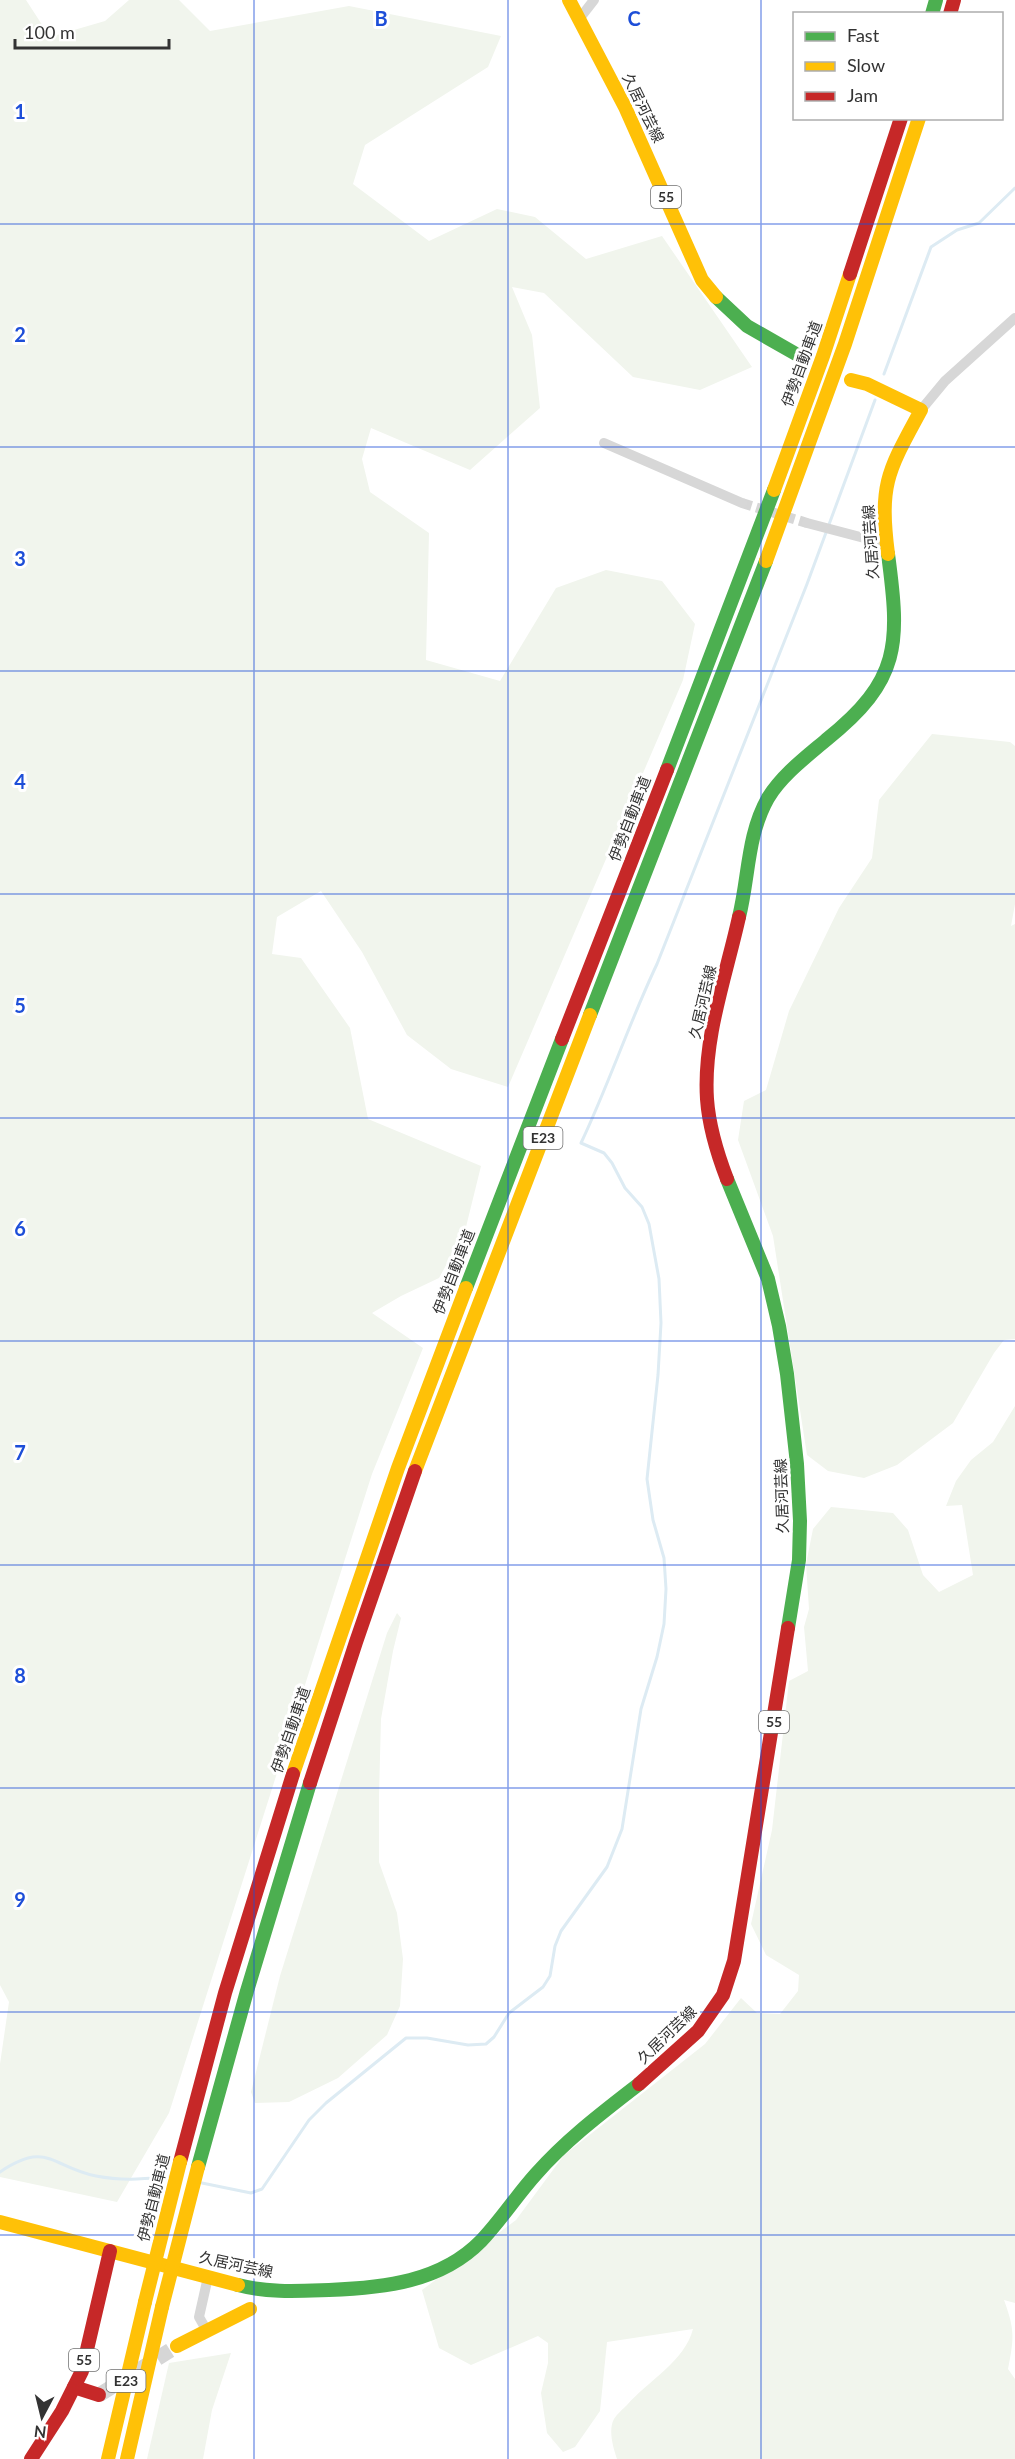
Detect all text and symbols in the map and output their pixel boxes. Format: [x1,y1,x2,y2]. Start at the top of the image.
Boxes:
text: B [374,6,388,30]
text: C [627,6,641,30]
scale bar [15,12,170,50]
legend [793,12,1003,120]
text: 100 m [24,21,75,43]
text: Fast [847,24,880,46]
text: Slow [847,54,885,76]
street label: 久居河芸線 [619,70,668,145]
text: Jam [847,84,878,106]
text: 1 [14,99,26,123]
road number: 55 [651,186,681,208]
street label: 伊勢自動車道 [777,318,825,409]
text: 2 [14,322,26,346]
street label: 久居河芸線 [858,504,882,580]
text: 3 [14,546,26,570]
text: 4 [14,769,26,793]
street label: 伊勢自動車道 [605,773,654,864]
street label: 久居河芸線 [685,963,719,1040]
text: 5 [14,993,26,1017]
road number: E23 [524,1127,562,1149]
text: 6 [14,1216,26,1240]
street label: 伊勢自動車道 [429,1226,478,1317]
text: 7 [14,1440,26,1464]
street label: 久居河芸線 [771,1458,791,1534]
text: 8 [14,1663,26,1687]
street label: 伊勢自動車道 [267,1684,313,1775]
road number: 55 [759,1711,789,1733]
text: 9 [14,1887,26,1911]
street label: 久居河芸線 [633,2002,700,2067]
street label: 伊勢自動車道 [133,2152,173,2244]
street label: 久居河芸線 [198,2247,275,2281]
road number: 55 [69,2349,99,2371]
road number: E23 [106,2370,146,2392]
north arrow [12,2387,72,2447]
text: N [33,2422,47,2443]

